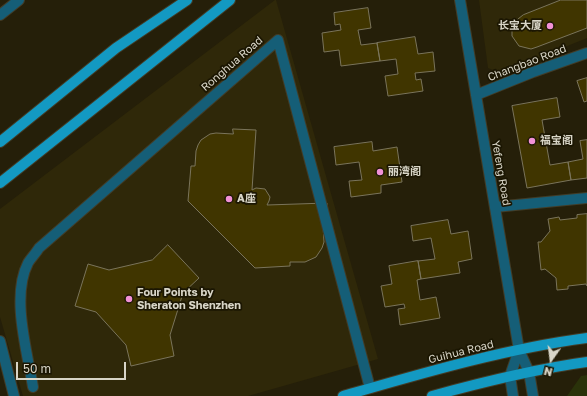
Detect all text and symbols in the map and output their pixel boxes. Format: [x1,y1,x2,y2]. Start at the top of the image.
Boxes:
place label: 长宝大厦 [498,19,542,33]
marker: 长宝大厦 [545,21,555,31]
street label: Ronghua Road [199,34,265,94]
street label: Changbao Road [486,42,568,84]
place label: 福宝阁 [540,134,573,148]
marker: 福宝阁 [527,136,537,146]
street label: Yefeng Road [489,139,513,207]
place label: 丽湾阁 [388,165,421,179]
marker: 丽湾阁 [375,167,385,177]
place label: A座 [237,192,256,206]
marker: A座 [224,194,234,204]
place label: Four Points by Sheraton Shenzhen [137,286,241,312]
marker: Four Points by Sheraton Shenzhen [124,294,134,304]
street label: Guihua Road [427,338,495,366]
north arrow [531,340,571,380]
scale bar [18,354,128,380]
text: 50 m [23,361,51,376]
text: N [542,365,554,379]

